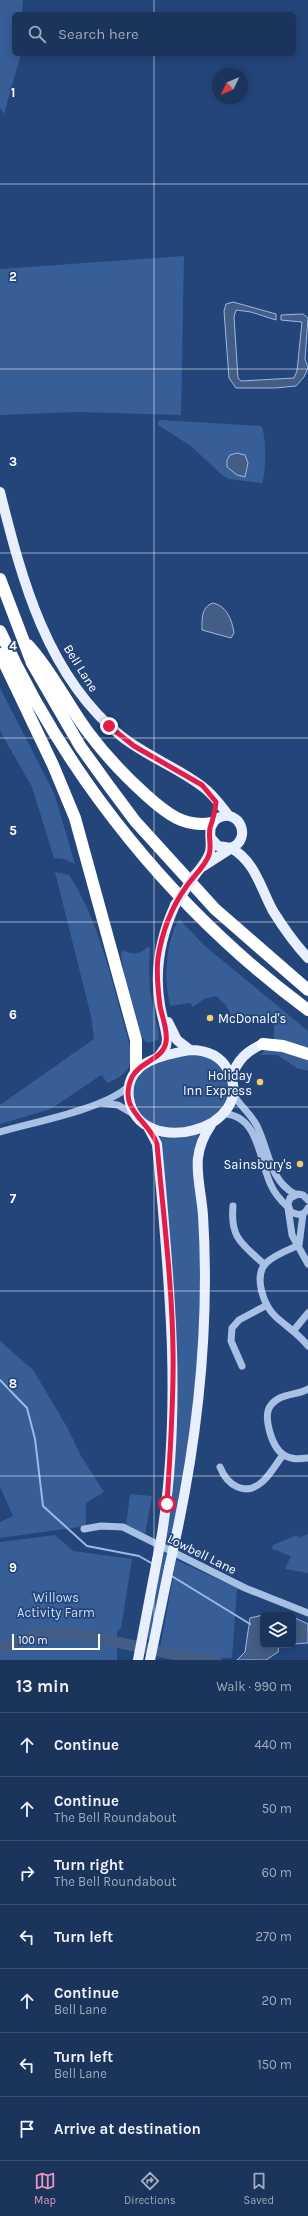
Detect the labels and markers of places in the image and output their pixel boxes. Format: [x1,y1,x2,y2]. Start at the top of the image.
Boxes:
place label: McDonald's [218,1011,287,1026]
marker: McDonald's [205,1013,215,1023]
place label: Holiday Inn Express [183,1068,252,1098]
marker: Holiday Inn Express [255,1077,265,1087]
place label: Sainsbury's [224,1157,292,1172]
marker: Sainsbury's [295,1159,305,1169]

